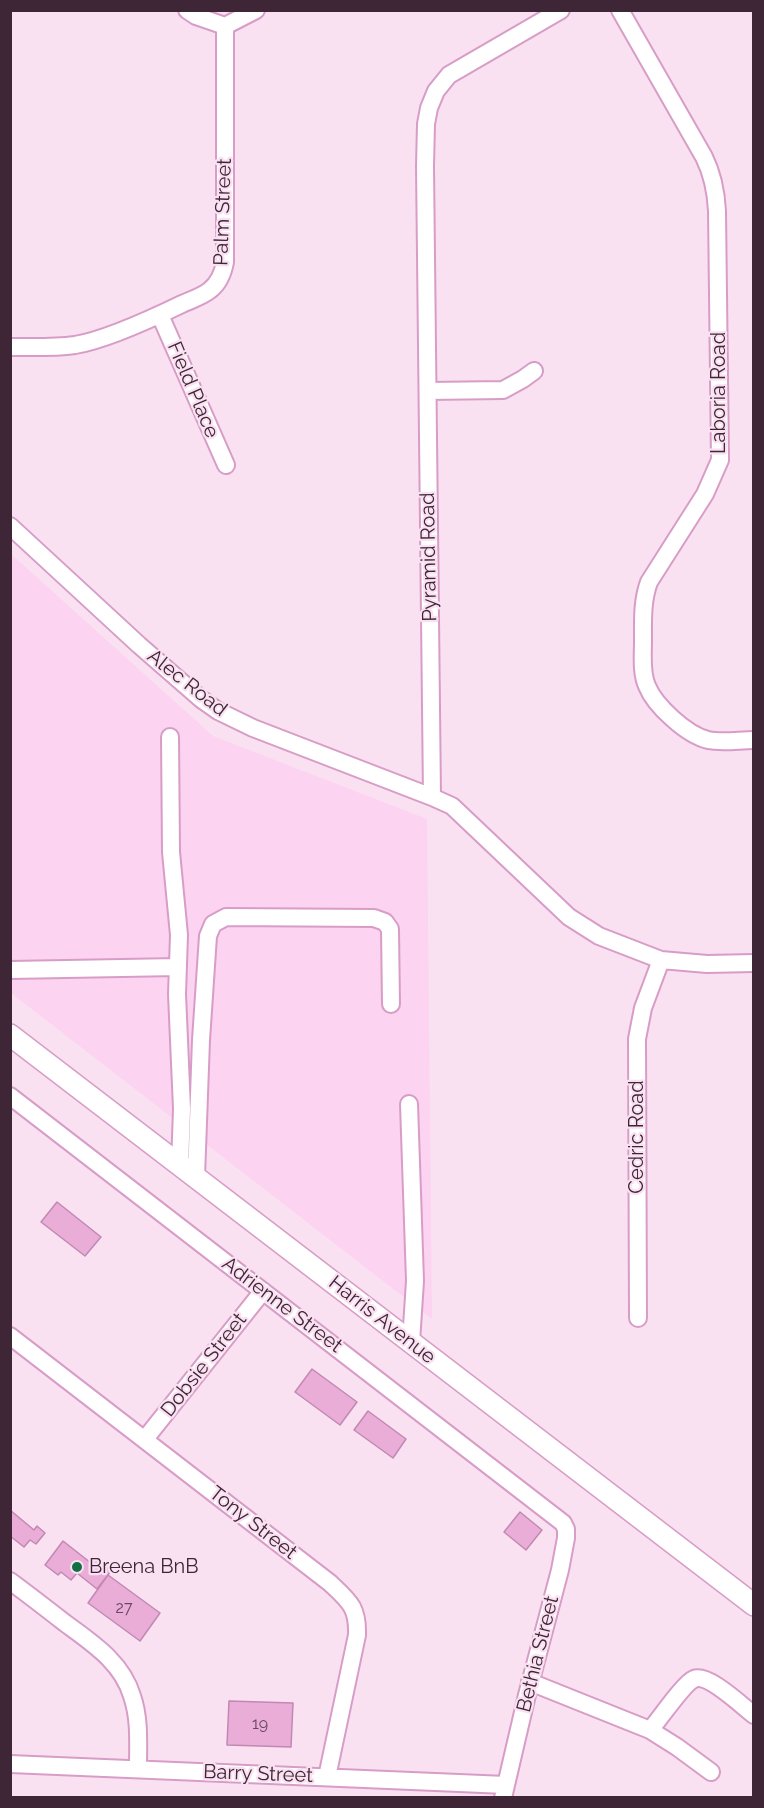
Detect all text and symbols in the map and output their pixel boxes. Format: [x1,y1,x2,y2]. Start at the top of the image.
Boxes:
street label: Palm Street [209,158,237,266]
street label: Laboria Road [707,332,731,454]
street label: Field Place [162,338,224,442]
street label: Pyramid Road [416,492,442,622]
street label: Alec Road [142,644,232,722]
street label: Cedric Road [625,1080,649,1194]
street label: Adrienne Street [217,1252,347,1358]
street label: Harris Avenue [324,1271,440,1369]
street label: Dobsie Street [156,1308,252,1422]
street label: Tony Street [204,1481,302,1565]
place label: Breena BnB [89,1555,198,1579]
marker: Breena BnB [70,1560,84,1574]
street label: Bethia Street [512,1593,564,1715]
house number: 27 [116,1598,132,1618]
house number: 19 [252,1714,268,1734]
street label: Barry Street [203,1760,313,1788]

